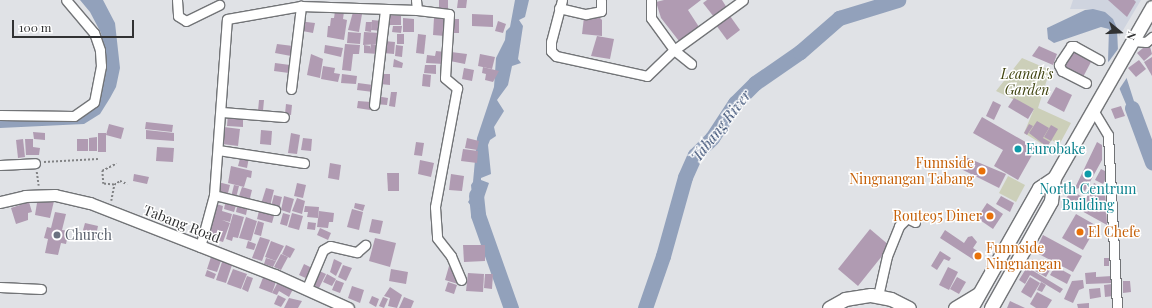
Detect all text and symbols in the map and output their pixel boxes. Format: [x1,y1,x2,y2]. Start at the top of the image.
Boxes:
scale bar [14,12,136,38]
north arrow [1100,12,1140,52]
text: 100 m [19,19,51,35]
text: N [1124,30,1140,42]
park label: Leanah's Garden [1001,66,1053,98]
water label: Tabang River [687,87,755,165]
place label: Eurobake [1026,141,1086,157]
marker: Eurobake [1013,144,1023,154]
place label: Funnside Ningnangan Tabang [849,155,974,188]
marker: Funnside Ningnangan Tabang [977,166,987,176]
marker: North Centrum Building [1083,169,1093,179]
place label: North Centrum Building [1039,181,1137,214]
street label: Tabang Road [141,202,223,246]
place label: Route95 Diner [893,208,982,224]
marker: Route95 Diner [985,211,995,221]
place label: El Chefe [1088,224,1140,240]
place label: Church [65,227,112,243]
marker: El Chefe [1075,227,1085,237]
marker: Church [52,230,62,240]
place label: Funnside Ningnangan [986,240,1062,272]
marker: Funnside Ningnangan [973,251,983,261]

